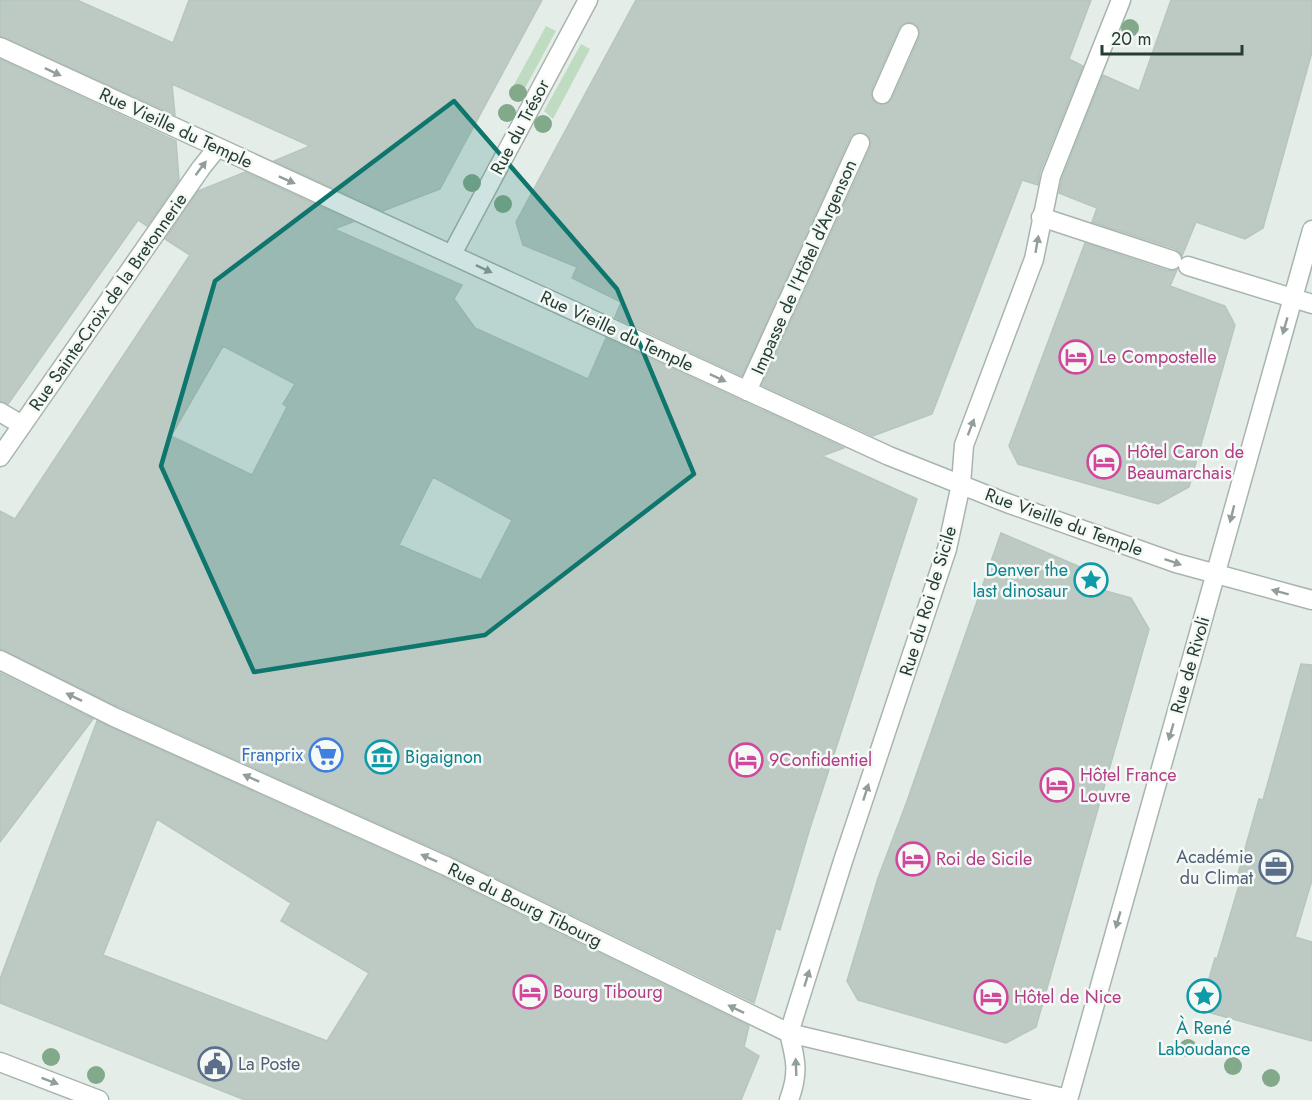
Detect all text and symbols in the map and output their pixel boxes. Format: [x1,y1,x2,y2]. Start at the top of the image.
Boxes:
scale bar [1102,18,1242,56]
text: 20 m [1111,26,1151,52]
one-way arrow [45,67,62,76]
street label: Rue du Trésor [484,74,556,179]
street label: Rue Vieille du Temple [95,81,257,175]
street label: Impasse de l'Hôtel d'Argenson [745,155,863,379]
one-way arrow [195,160,207,175]
one-way arrow [279,175,296,184]
street label: Rue Sainte-Croix de la Bretonnerie [23,188,193,416]
one-way arrow [1032,234,1041,253]
one-way arrow [475,264,493,274]
street label: Rue Vieille du Temple [536,284,698,378]
one-way arrow [1280,317,1289,335]
hotel icon: Le Compostelle [1058,339,1094,375]
place label: Le Compostelle [1099,344,1216,370]
one-way arrow [709,372,727,382]
one-way arrow [966,418,976,436]
place label: Hôtel Caron de Beaumarchais [1127,439,1244,486]
hotel icon: Hôtel Caron de Beaumarchais [1086,444,1122,480]
street label: Rue Vieille du Temple [981,481,1147,563]
one-way arrow [1226,505,1236,523]
street label: Rue du Roi de Sicile [893,523,963,679]
place label: Denver the last dinosaur [972,557,1069,604]
one-way arrow [1164,557,1182,567]
place icon: Denver the last dinosaur [1073,562,1109,598]
one-way arrow [1271,586,1289,596]
street label: Rue de Rivoli [1164,613,1216,717]
one-way arrow [65,692,82,701]
one-way arrow [1166,723,1175,741]
supermarket icon: Franprix [308,737,344,773]
museum icon: Bigaignon [364,739,400,775]
place label: Franprix [241,742,303,768]
hotel icon: 9Confidentiel [728,742,764,778]
place label: Bigaignon [405,744,482,770]
place label: 9Confidentiel [769,747,872,773]
place label: Hôtel France Louvre [1080,762,1177,809]
hotel icon: Hôtel France Louvre [1039,767,1075,803]
one-way arrow [242,774,259,783]
one-way arrow [862,783,872,801]
hotel icon: Roi de Sicile [895,841,931,877]
place label: Académie du Climat [1176,844,1254,891]
place label: Roi de Sicile [936,846,1032,872]
office icon: Académie du Climat [1258,849,1294,885]
one-way arrow [419,853,437,863]
street label: Rue du Bourg Tibourg [443,856,607,954]
one-way arrow [1113,911,1122,929]
one-way arrow [803,969,812,987]
hotel icon: Bourg Tibourg [512,974,548,1010]
place icon: À René Laboudance [1186,978,1222,1014]
place label: Bourg Tibourg [553,979,663,1005]
hotel icon: Hôtel de Nice [973,979,1009,1015]
place label: Hôtel de Nice [1014,984,1121,1010]
one-way arrow [727,1004,744,1014]
place label: À René Laboudance [1158,1015,1250,1062]
public building icon: La Poste [197,1046,233,1082]
place label: La Poste [238,1051,300,1077]
one-way arrow [791,1057,800,1076]
one-way arrow [41,1077,59,1086]

